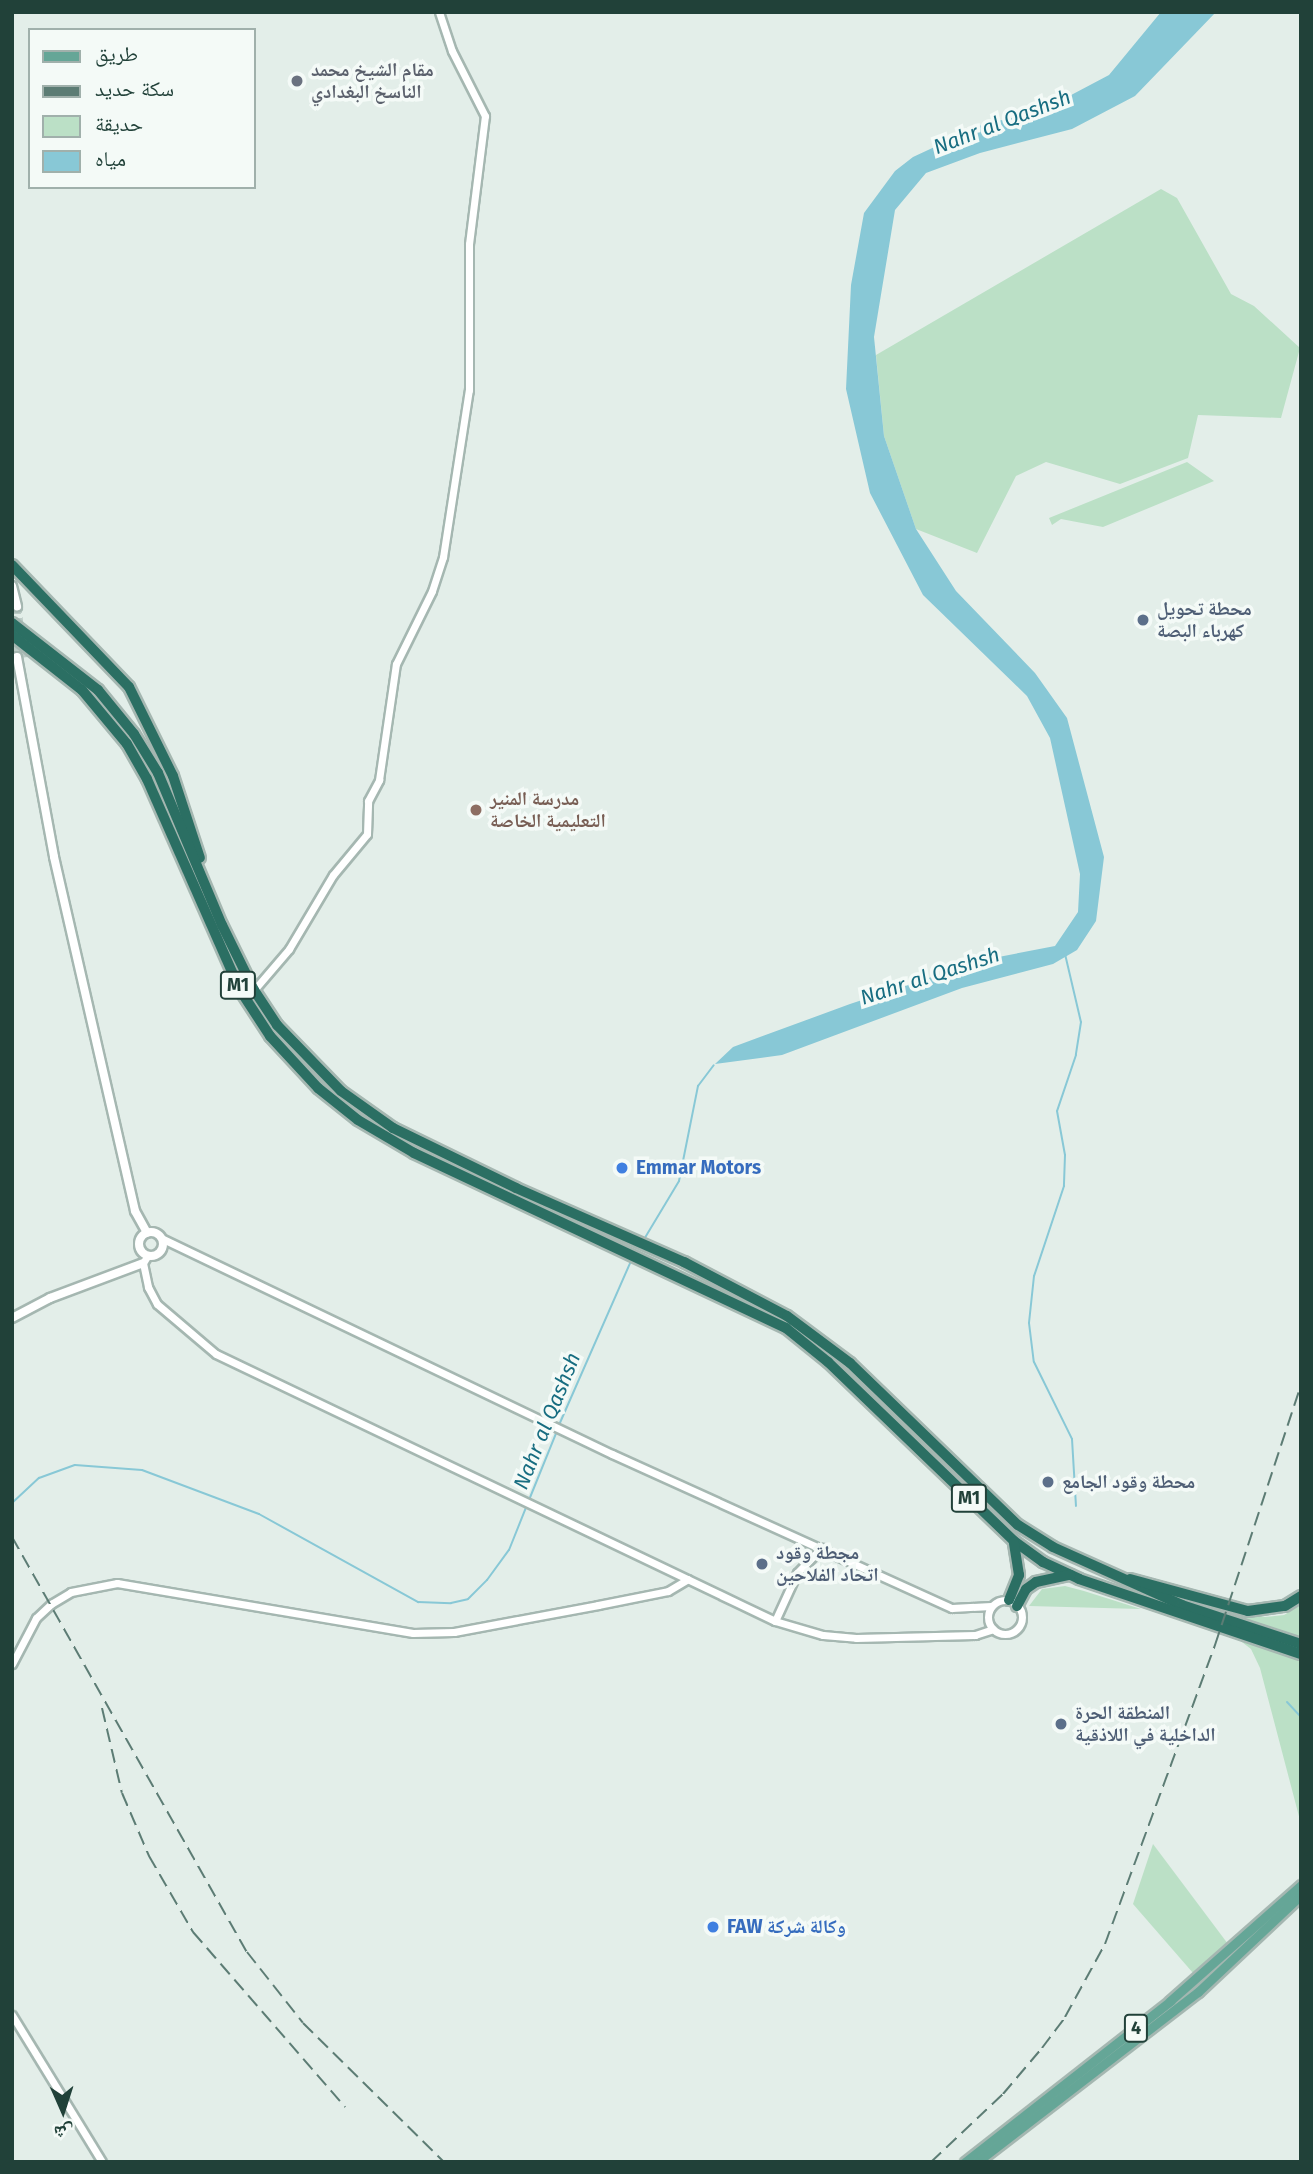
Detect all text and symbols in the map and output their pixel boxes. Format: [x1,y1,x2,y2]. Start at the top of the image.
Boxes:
legend [28,28,256,189]
text: طريق [95,41,138,67]
place label: مقام الشيخ محمد الناسخ البغدادي [311,59,434,103]
marker: مقام الشيخ محمد الناسخ البغدادي [289,73,305,89]
text: سكة حديد [95,76,174,102]
water label: Nahr al Qashsh [930,84,1074,160]
text: حديقة [95,111,143,137]
text: مياه [95,146,126,172]
place label: محطة تحويل كهرباء البصة [1157,598,1252,642]
marker: محطة تحويل كهرباء البصة [1135,612,1151,628]
place label: مدرسة المنير التعليمية الخاصة [490,788,606,832]
marker: مدرسة المنير التعليمية الخاصة [468,802,484,818]
water label: Nahr al Qashsh [857,942,1003,1010]
road number: M1 [219,970,257,1000]
place label: Emmar Motors [636,1157,761,1179]
marker: Emmar Motors [614,1160,630,1176]
water label: Nahr al Qashsh [508,1349,586,1493]
place label: محطة وقود الجامع [1062,1471,1195,1493]
marker: محطة وقود الجامع [1040,1474,1056,1490]
road number: M1 [950,1484,988,1512]
place label: مجطة وقود اتحاد الفلاحين [776,1542,879,1586]
marker: مجطة وقود اتحاد الفلاحين [754,1556,770,1572]
place label: المنطقة الحرة الداخلية في اللاذقية [1075,1702,1216,1746]
marker: المنطقة الحرة الداخلية في اللاذقية [1053,1716,1069,1732]
place label: FAW وكالة شركة [727,1916,846,1938]
marker: FAW وكالة شركة [705,1919,721,1935]
road number: 4 [1124,2014,1148,2042]
north arrow [28,2076,98,2146]
text: ش [53,2120,75,2144]

